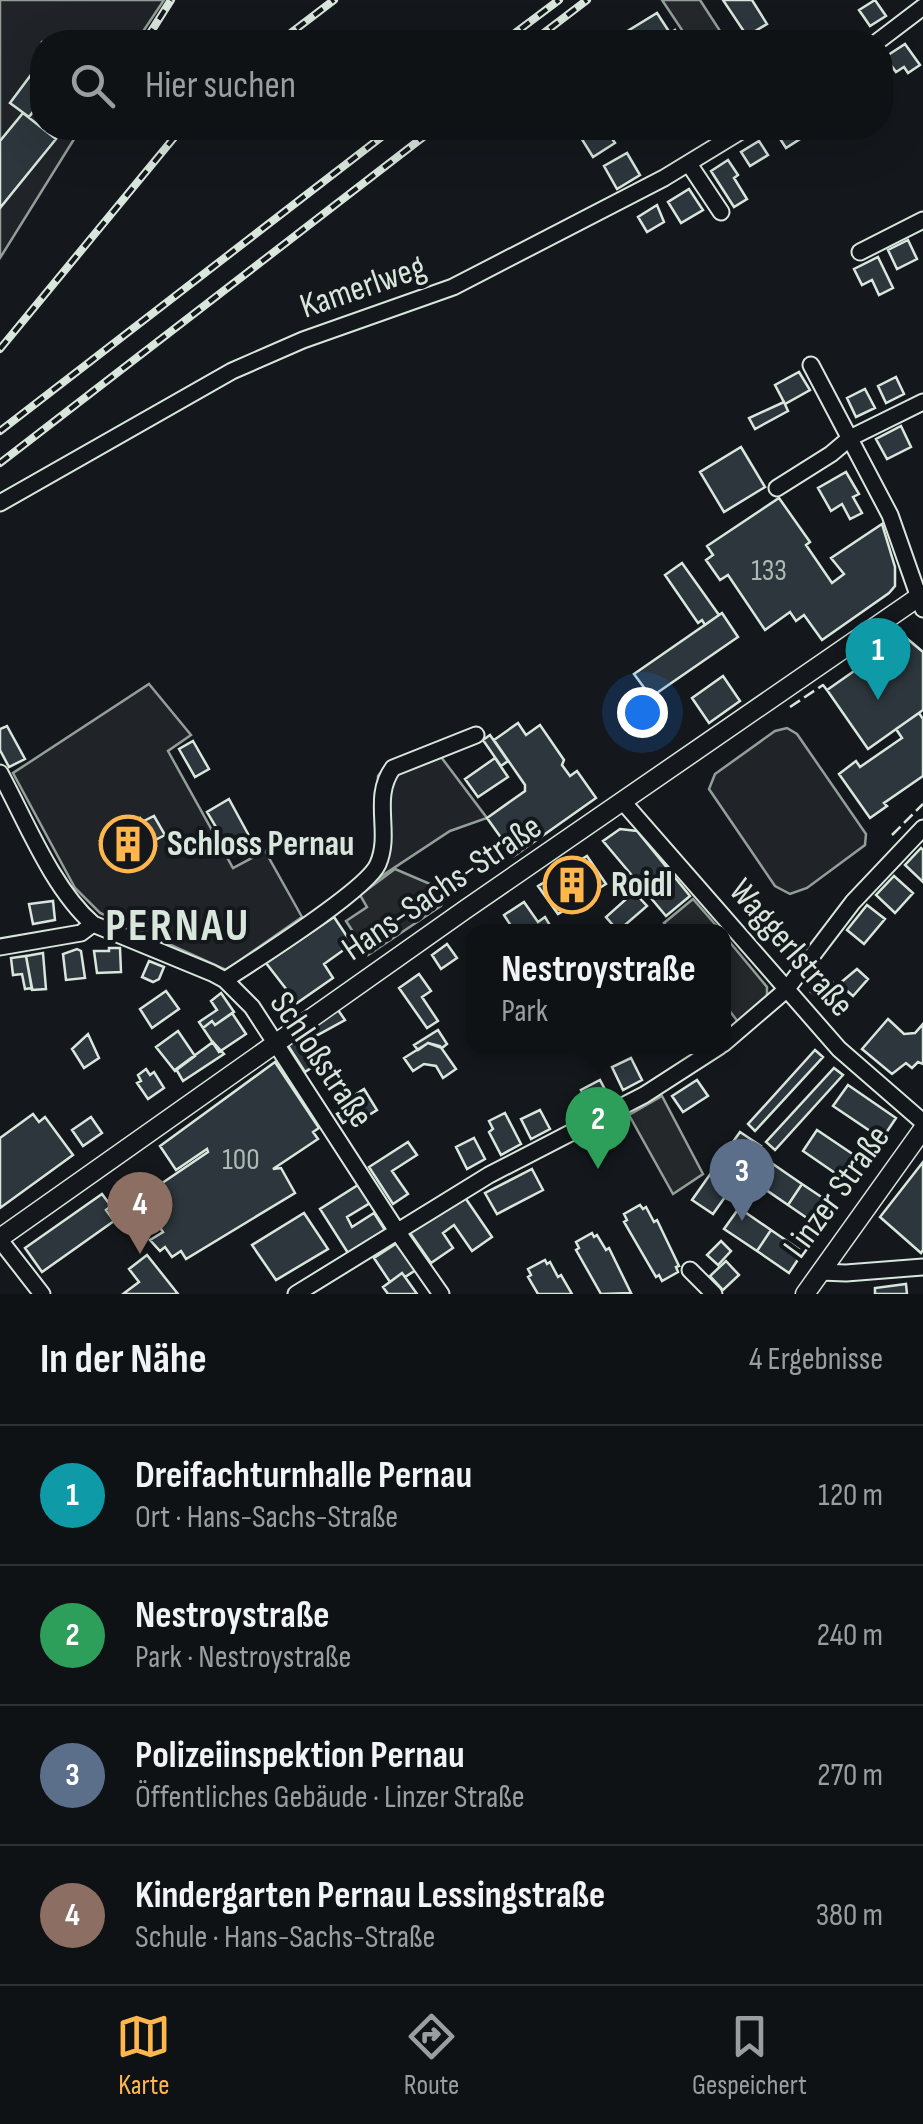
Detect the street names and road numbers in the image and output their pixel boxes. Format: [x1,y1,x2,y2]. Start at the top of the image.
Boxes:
street label: Kamerlweg [295,246,431,328]
street label: Hans-Sachs-Straße [334,805,550,971]
street label: Waggerlstraße [719,870,863,1026]
street label: Schloßstraße [260,984,382,1136]
street label: Linzer Straße [774,1117,900,1267]

